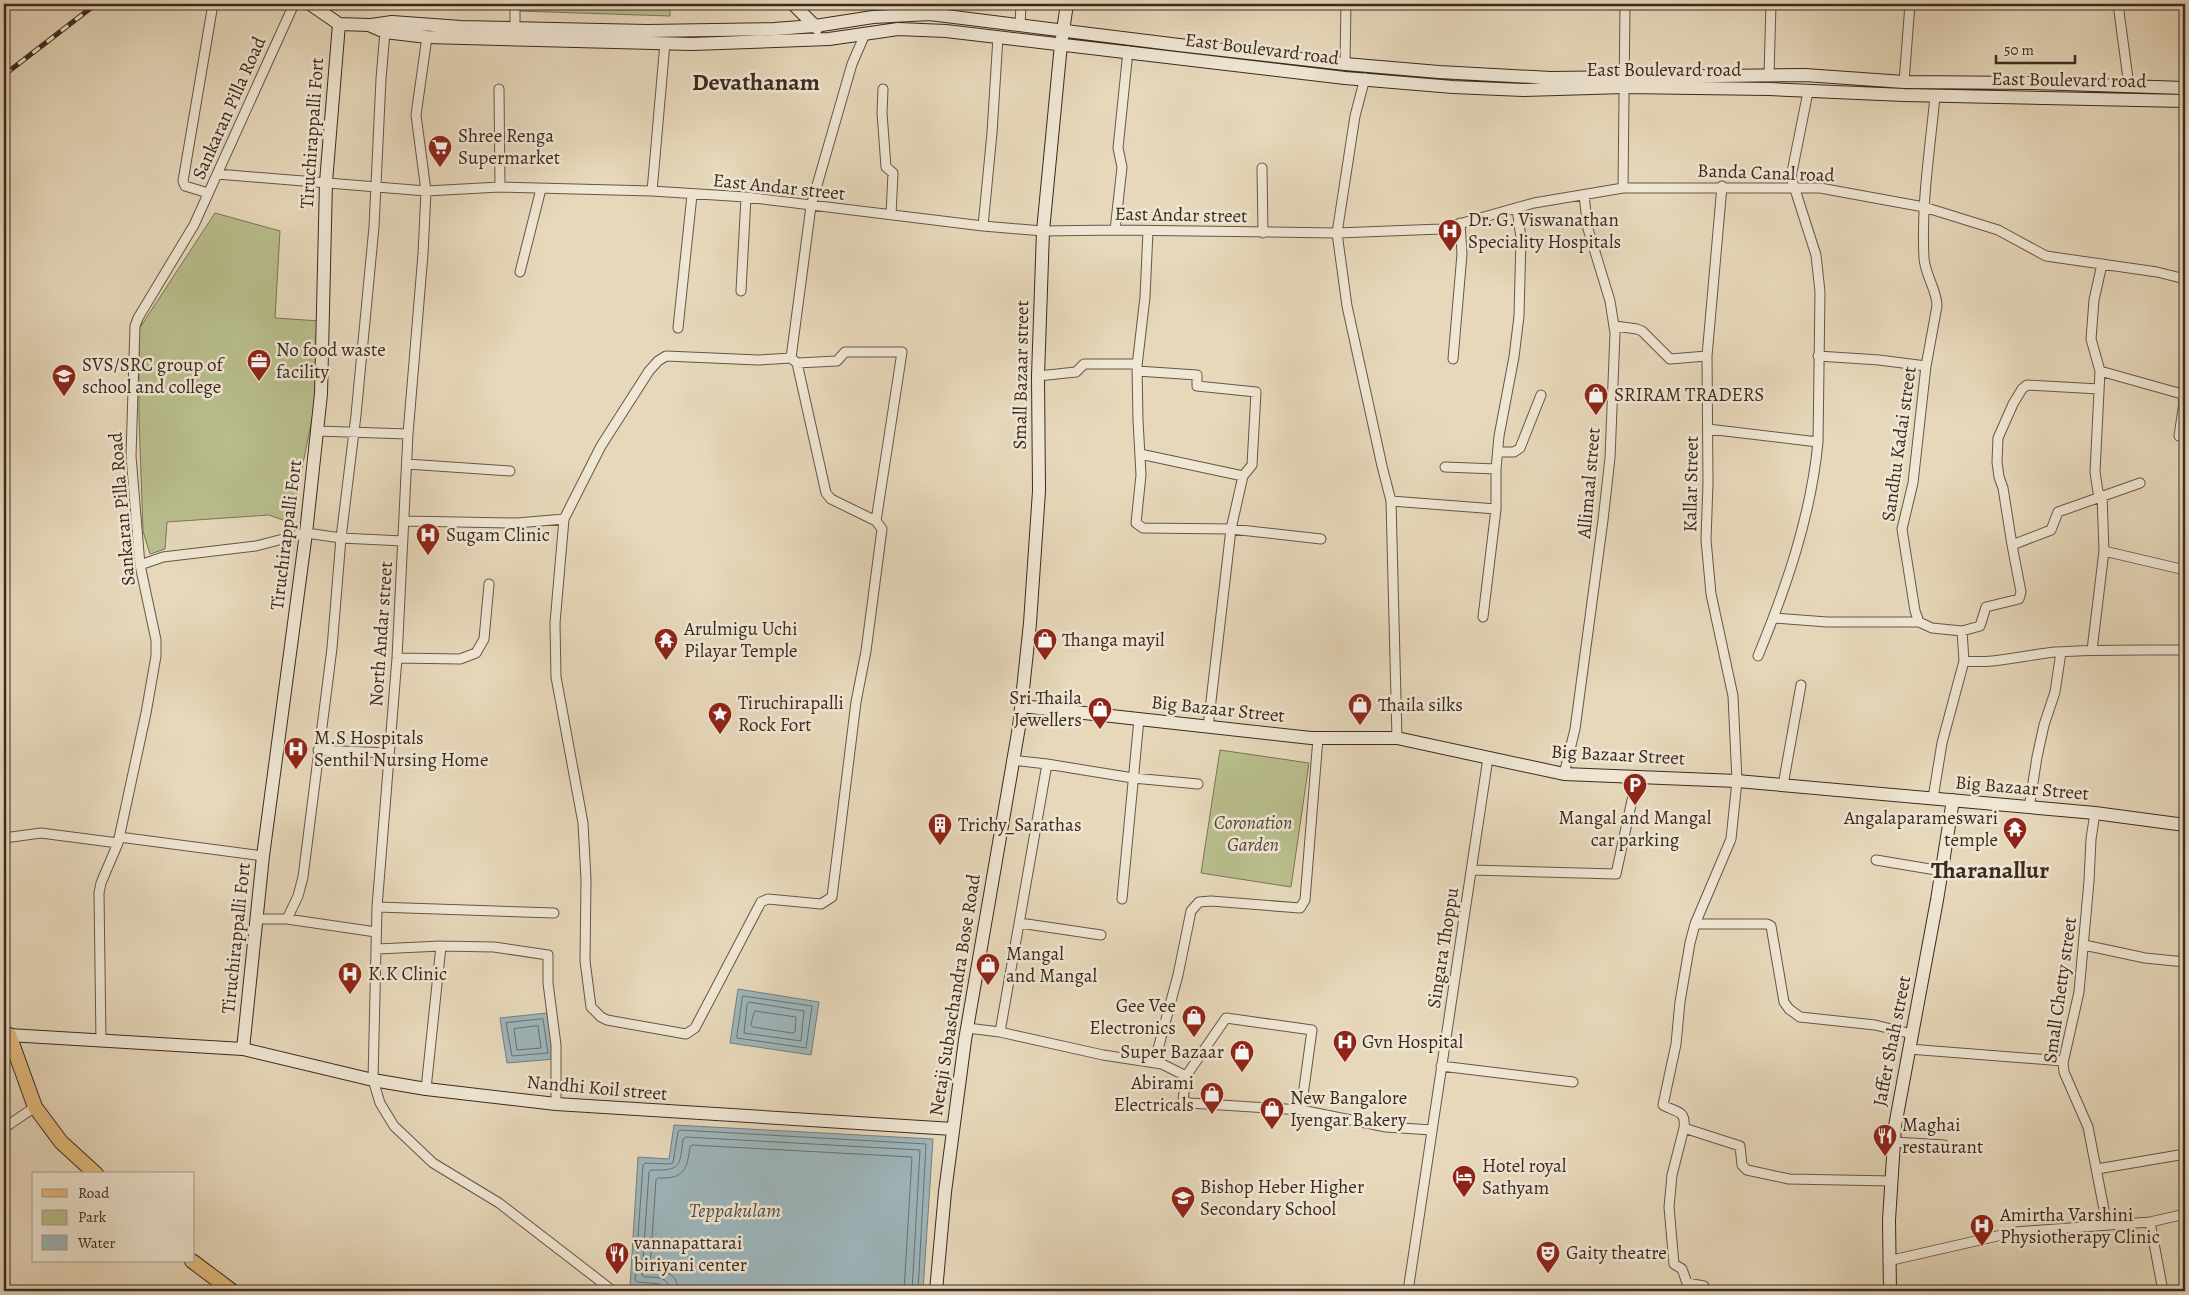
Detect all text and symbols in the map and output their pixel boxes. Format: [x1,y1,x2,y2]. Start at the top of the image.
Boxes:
street label: East Boulevard road [1183,27,1341,71]
street label: Sankaran Pilla Road [186,32,273,184]
scale bar [1996,32,2075,64]
text: 50 m [2004,40,2034,60]
street label: Tiruchirappalli Fort [294,57,330,209]
street label: East Boulevard road [1586,57,1742,83]
district label: Devathanam [692,66,820,98]
street label: East Boulevard road [1991,66,2148,94]
place label: Shree Renga Supermarket [458,123,560,171]
supermarket icon: Shree Renga Supermarket [427,134,453,168]
street label: Banda Canal road [1697,158,1836,188]
street label: East Andar street [712,167,846,207]
street label: East Andar street [1114,201,1248,229]
place label: Dr. G. Viswanathan Speciality Hospitals [1468,207,1621,255]
hospital icon: Dr. G. Viswanathan Speciality Hospitals [1437,218,1463,252]
street label: Small Bazaar street [1007,300,1035,450]
place label: No food waste facility [276,337,386,385]
office icon: No food waste facility [246,348,272,382]
place label: SVS/SRC group of school and college [82,352,225,400]
school or university icon: SVS/SRC group of school and college [51,363,77,397]
street label: Sandhu Kadai street [1875,365,1923,523]
shop icon: SRIRAM TRADERS [1583,382,1609,416]
place label: SRIRAM TRADERS [1614,382,1764,408]
street label: Allimaal street [1571,426,1607,541]
street label: Sankaran Pilla Road [102,430,142,587]
street label: Kallar Street [1677,436,1705,532]
street label: Tiruchirappalli Fort [264,458,308,612]
hospital icon: Sugam Clinic [415,522,441,556]
place label: Sugam Clinic [446,522,550,548]
street label: North Andar street [363,560,399,708]
place label: Arulmigu Uchi Pilayar Temple [683,616,798,664]
temple icon: Arulmigu Uchi Pilayar Temple [653,627,679,661]
shop icon: Thanga mayil [1032,627,1058,661]
place label: Thanga mayil [1062,627,1165,653]
place label: Sri Thaila Jewellers [1009,685,1082,733]
street label: Big Bazaar Street [1150,689,1286,729]
place label: Tiruchirapalli Rock Fort [738,690,844,738]
shop icon: Thaila silks [1347,692,1373,726]
place label: Thaila silks [1378,692,1463,718]
shop icon: Sri Thaila Jewellers [1087,696,1113,730]
place icon: Tiruchirapalli Rock Fort [707,701,733,735]
place label: M.S Hospitals Senthil Nursing Home [314,725,488,773]
hospital icon: M.S Hospitals Senthil Nursing Home [283,736,309,770]
street label: Big Bazaar Street [1550,739,1686,771]
street label: Big Bazaar Street [1954,769,2090,807]
parking icon: Mangal and Mangal car parking [1622,772,1648,806]
place label: Mangal and Mangal car parking [1559,805,1712,853]
place label: Angalaparameswari temple [1843,805,1998,853]
park label: Coronation Garden [1214,810,1292,858]
building icon: Trichy_Sarathas [927,812,953,846]
place label: Trichy_Sarathas [958,812,1082,838]
temple icon: Angalaparameswari temple [2002,816,2028,850]
district label: Tharanallur [1931,854,2049,886]
street label: Tiruchirappalli Fort [215,861,257,1015]
street label: Netaji Subaschandra Bose Road [923,871,987,1118]
street label: Singara Thoppu [1421,885,1466,1010]
street label: Small Chetty street [2037,915,2083,1065]
place label: Mangal and Mangal [1006,941,1098,989]
shop icon: Mangal and Mangal [975,952,1001,986]
hospital icon: K.K Clinic [337,961,363,995]
place label: K.K Clinic [368,961,447,987]
street label: Jaffer Shah street [1867,973,1917,1109]
place label: Gee Vee Electronics [1089,993,1176,1041]
shop icon: Gee Vee Electronics [1181,1004,1207,1038]
hospital icon: Gvn Hospital [1332,1029,1358,1063]
place label: Gvn Hospital [1362,1029,1463,1055]
place label: Super Bazaar [1120,1039,1224,1065]
shop icon: Super Bazaar [1229,1039,1255,1073]
street label: Nandhi Koil street [526,1069,668,1107]
place label: Abirami Electricals [1114,1070,1194,1118]
shop icon: Abirami Electricals [1199,1081,1225,1115]
place label: New Bangalore Iyengar Bakery [1290,1085,1407,1133]
shop icon: New Bangalore Iyengar Bakery [1259,1096,1285,1130]
place label: Maghai restaurant [1902,1112,1983,1160]
restaurant icon: Maghai restaurant [1872,1123,1898,1157]
place label: Hotel royal Sathyam [1482,1153,1567,1201]
hotel icon: Hotel royal Sathyam [1451,1164,1477,1198]
legend [32,1172,195,1262]
place label: Bishop Heber Higher Secondary School [1200,1174,1364,1222]
text: Road [78,1183,110,1203]
school or university icon: Bishop Heber Higher Secondary School [1170,1185,1196,1219]
water label: Teppakulam [689,1197,781,1224]
place label: Amirtha Varshini Physiotherapy Clinic [1999,1202,2160,1250]
text: Park [78,1207,107,1227]
hospital icon: Amirtha Varshini Physiotherapy Clinic [1969,1213,1995,1247]
place label: vannapattarai biriyani center [633,1230,747,1278]
text: Water [77,1233,115,1253]
theatre icon: Gaity theatre [1535,1240,1561,1274]
place label: Gaity theatre [1566,1240,1667,1266]
restaurant icon: vannapattarai biriyani center [604,1241,630,1275]

